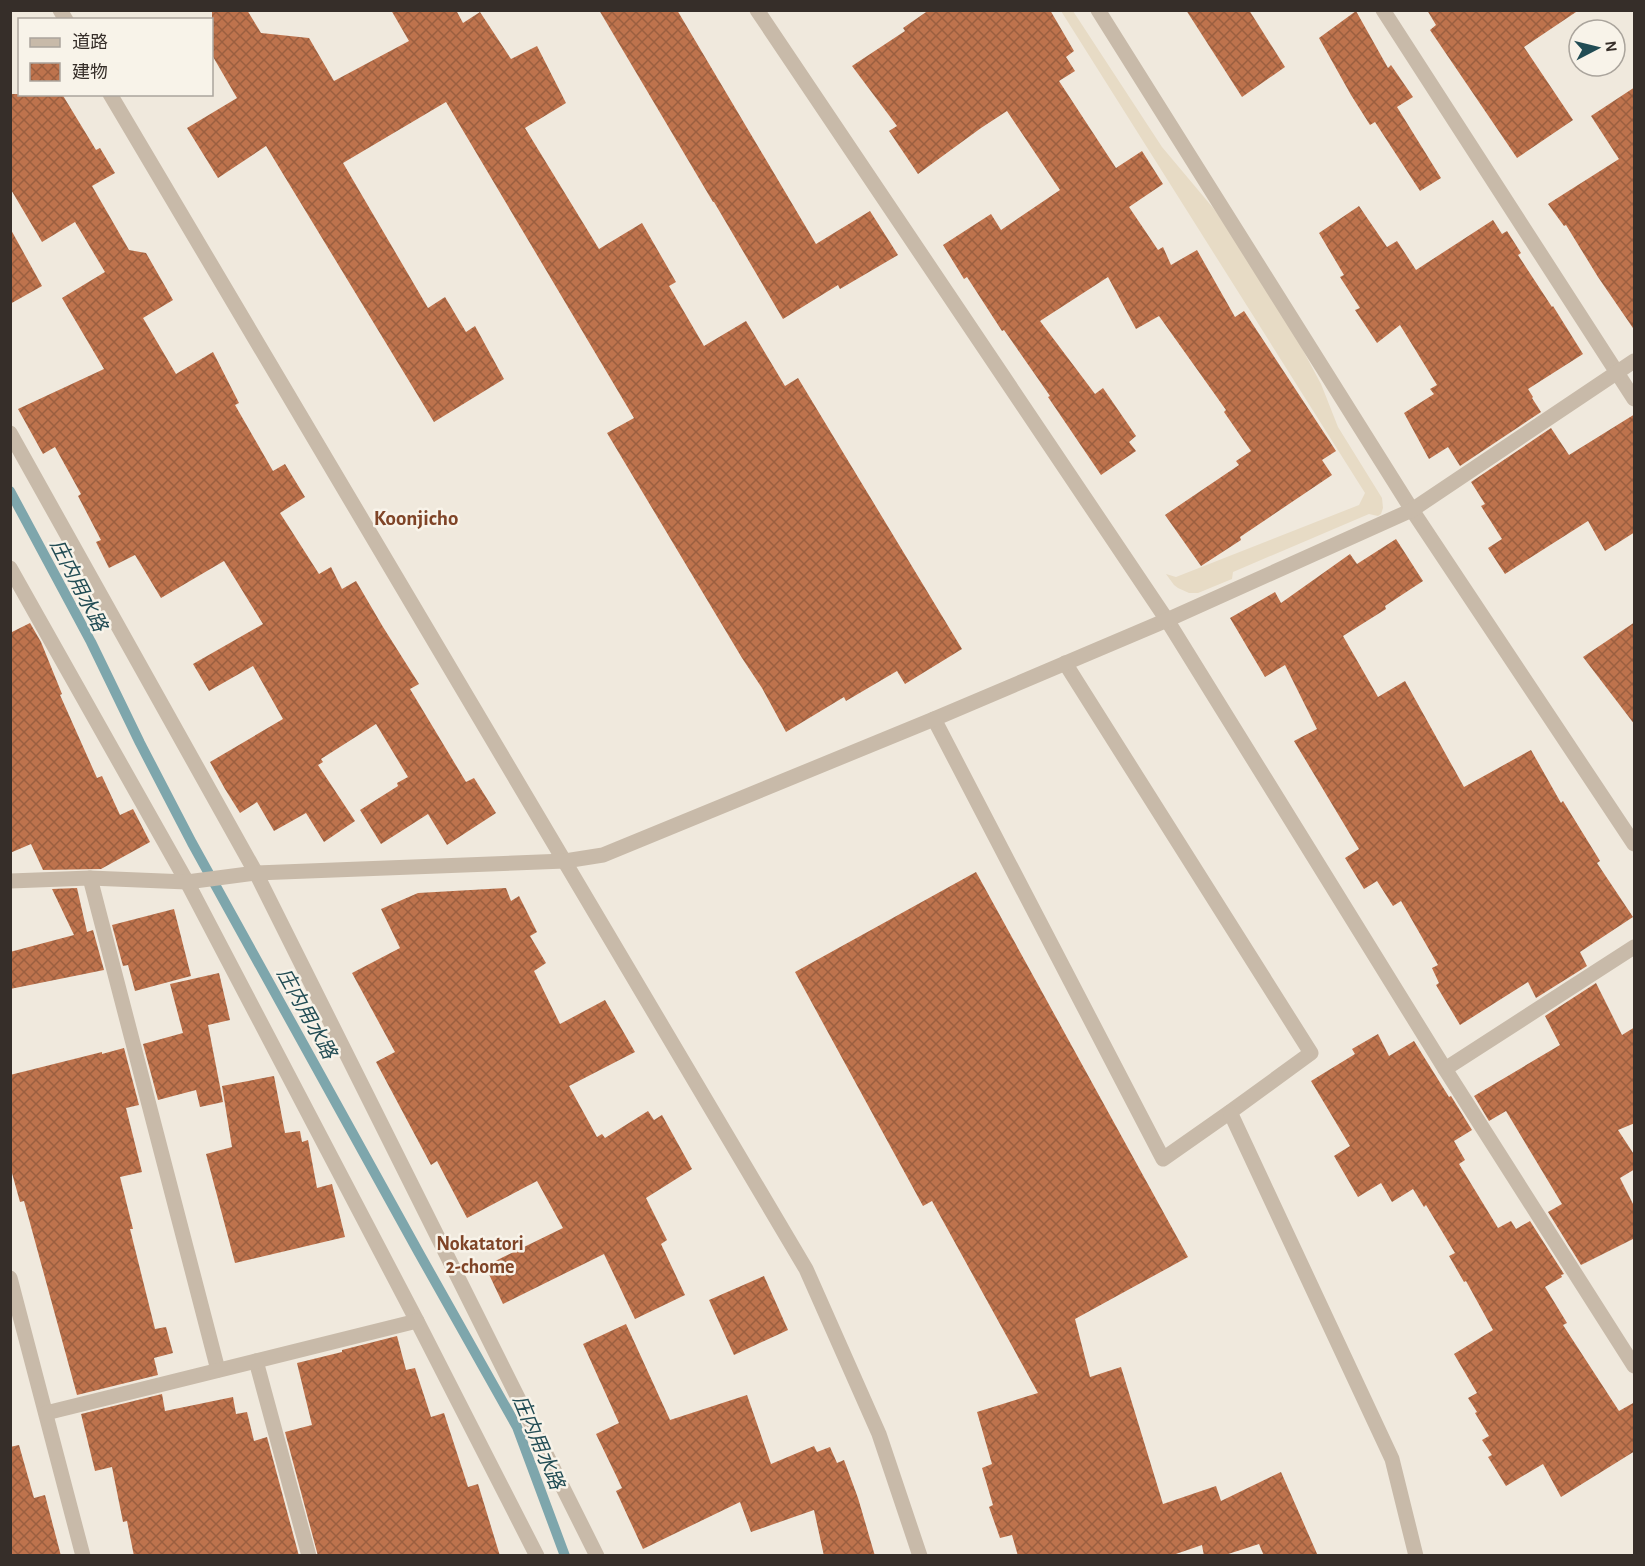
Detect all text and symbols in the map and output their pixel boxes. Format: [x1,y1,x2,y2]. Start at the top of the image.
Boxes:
legend [18,18,213,96]
north arrow [1567,18,1627,78]
text: 道路 [72,32,108,52]
text: N [1602,40,1620,53]
text: 建物 [72,62,108,82]
district label: Koonjicho [374,508,458,529]
water label: 庄内用水路 [46,536,112,636]
water label: 庄内用水路 [273,964,341,1064]
district label: Nokatatori 2-chome [436,1234,524,1277]
water label: 庄内用水路 [509,1392,569,1494]

